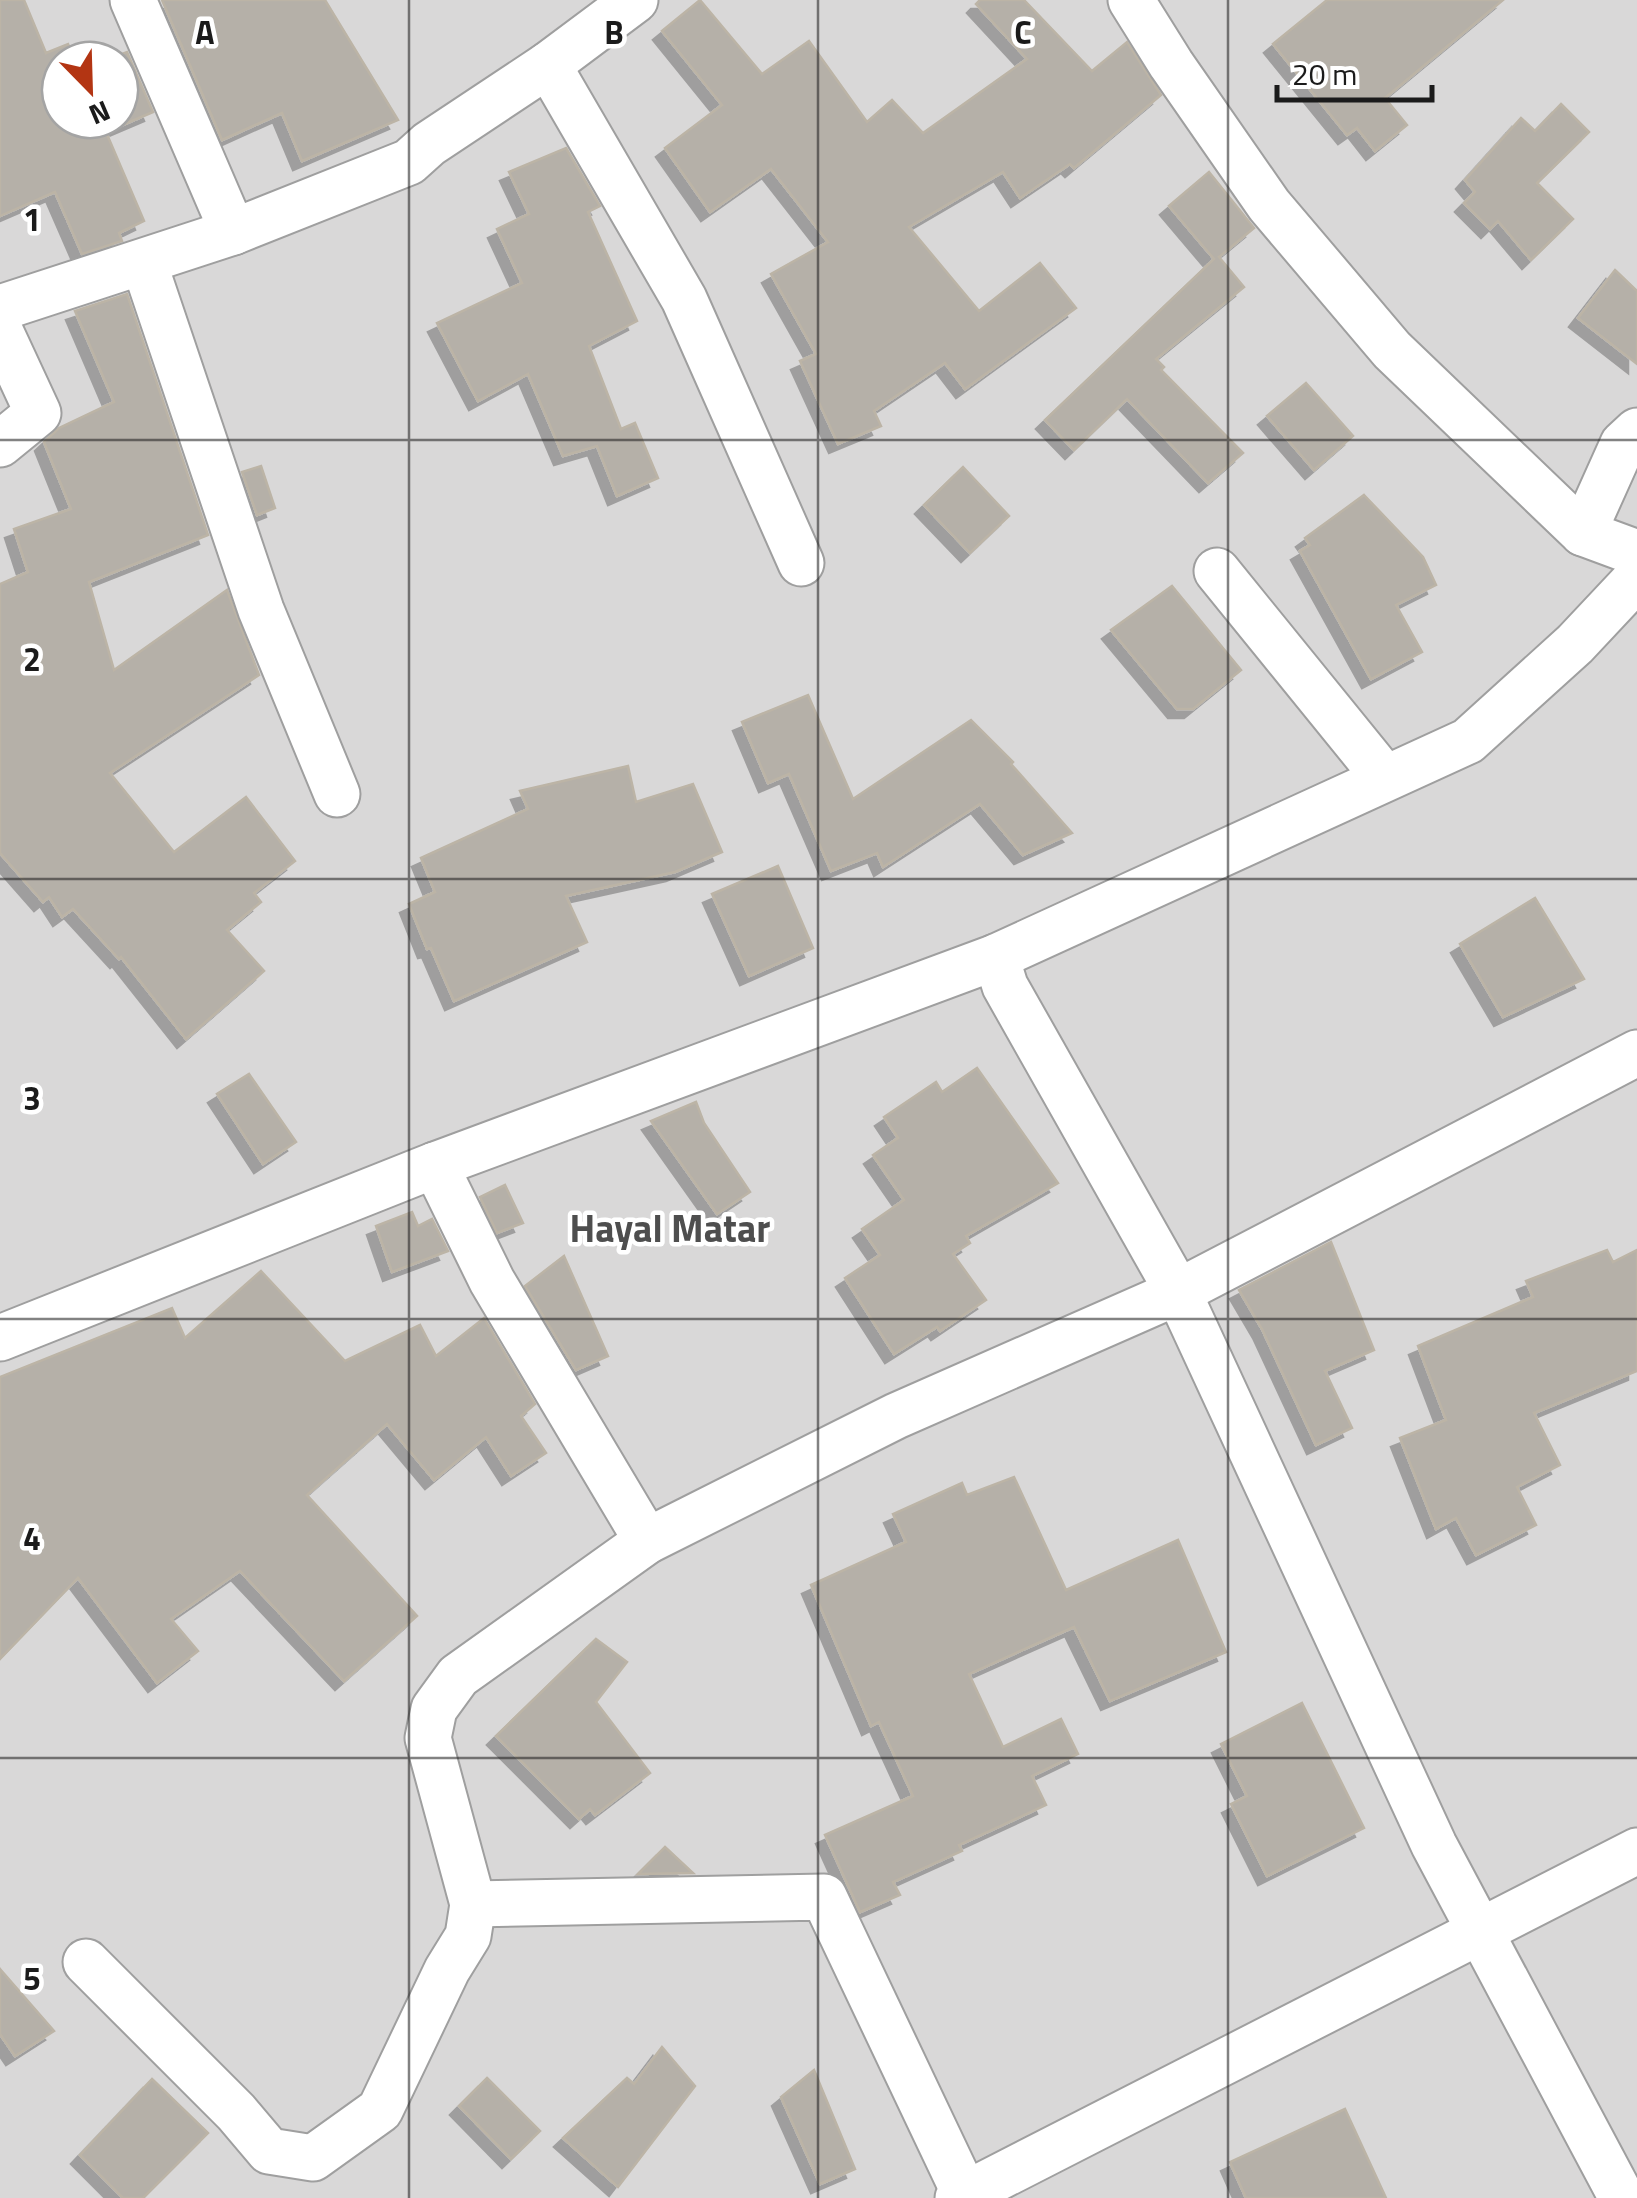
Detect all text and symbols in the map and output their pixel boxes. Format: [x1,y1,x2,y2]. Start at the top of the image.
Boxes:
text: A [195,8,215,56]
text: B [604,8,624,56]
text: C [1014,8,1032,56]
north arrow [40,40,140,140]
scale bar [1277,40,1432,102]
text: 20 m [1292,51,1357,97]
text: N [83,90,117,137]
text: 1 [23,195,41,243]
text: 2 [23,635,41,683]
text: 3 [23,1074,41,1122]
district label: Hayal Matar [569,1199,771,1257]
text: 4 [23,1514,41,1562]
text: 5 [23,1954,41,2002]

